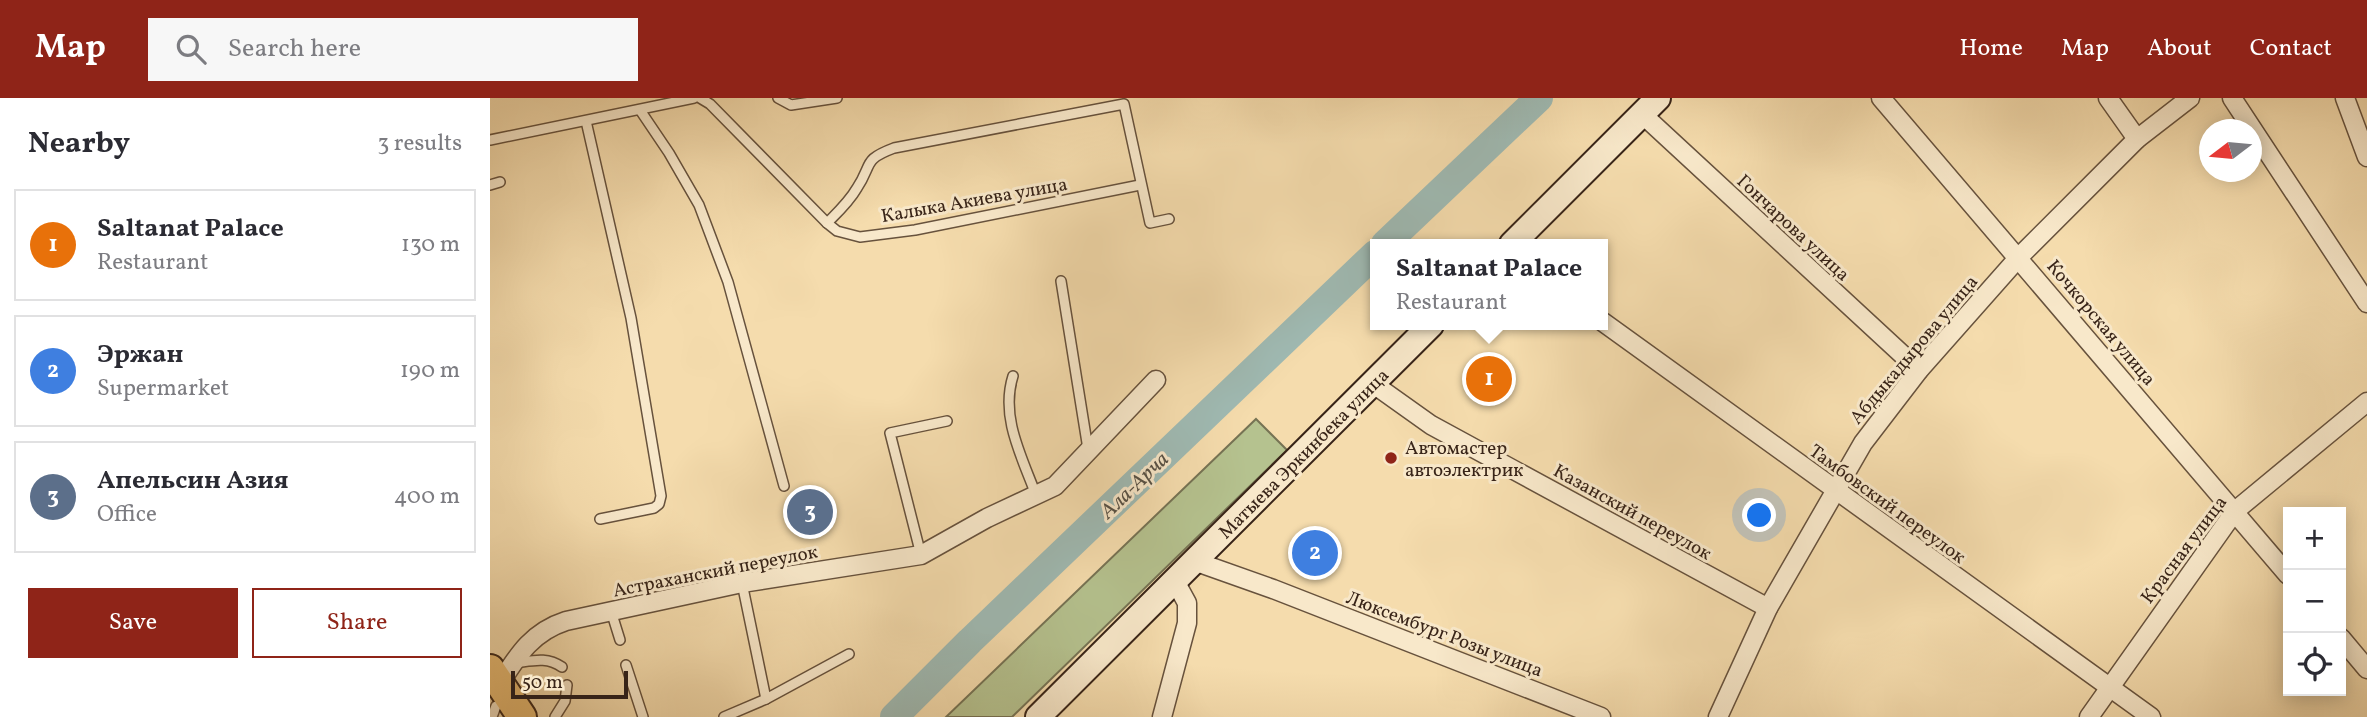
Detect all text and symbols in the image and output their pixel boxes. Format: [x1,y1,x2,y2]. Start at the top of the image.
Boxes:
search box [148,18,638,81]
text: Map [35,26,106,72]
icon: search [172,30,210,68]
text: Search here [228,31,361,67]
text: Home [1959,32,2023,66]
text: Map [2061,32,2109,66]
text: About [2147,32,2212,66]
text: Contact [2250,32,2332,66]
north arrow [2199,119,2262,182]
text: Nearby [28,123,130,165]
text: 3 results [377,128,462,160]
street label: Гончарова улица [1730,169,1855,288]
street label: Калыка Акиева улица [879,172,1070,230]
text: Saltanat Palace [97,211,284,247]
text: 1 [48,229,58,261]
text: 130 m [401,229,460,261]
popup [1370,239,1608,330]
text: Restaurant [97,247,208,279]
text: Saltanat Palace [1396,251,1582,287]
street label: Кочкорская улица [2040,255,2161,392]
street label: Абдыкадырова улица [1844,270,1985,430]
text: Restaurant [1396,287,1507,319]
text: Эржан [97,337,183,373]
pin: 1 [1466,353,1512,405]
text: 2 [47,355,59,387]
text: 190 m [400,355,460,387]
street label: Матыева Эркинбека улица [1213,363,1396,546]
text: Supermarket [97,373,229,405]
place label: Автомастер автоэлектрик [1405,436,1523,484]
street label: Тамбовский переулок [1803,439,1970,570]
water label: Ала-Арча [1093,446,1176,527]
marker: Автомастер автоэлектрик [1383,450,1399,466]
street label: Казанский переулок [1548,458,1716,567]
text: Апельсин Азия [97,463,289,499]
text: 3 [47,481,59,513]
text: 400 m [394,481,460,513]
pin: 3 [787,486,833,538]
street label: Красная улица [2135,491,2234,609]
your location [1742,498,1776,532]
text: Office [97,499,157,531]
map controls [2283,507,2346,696]
button: + [2283,507,2346,570]
pin: 2 [1292,527,1338,579]
street label: Астраханский переулок [611,539,820,605]
button: − [2283,570,2346,633]
street label: Люксембург Розы улица [1342,585,1546,684]
button: Save [28,588,238,658]
button: Share [252,588,462,658]
button: locate [2283,633,2346,696]
scale bar [511,668,628,700]
text: 50 m [522,670,563,696]

